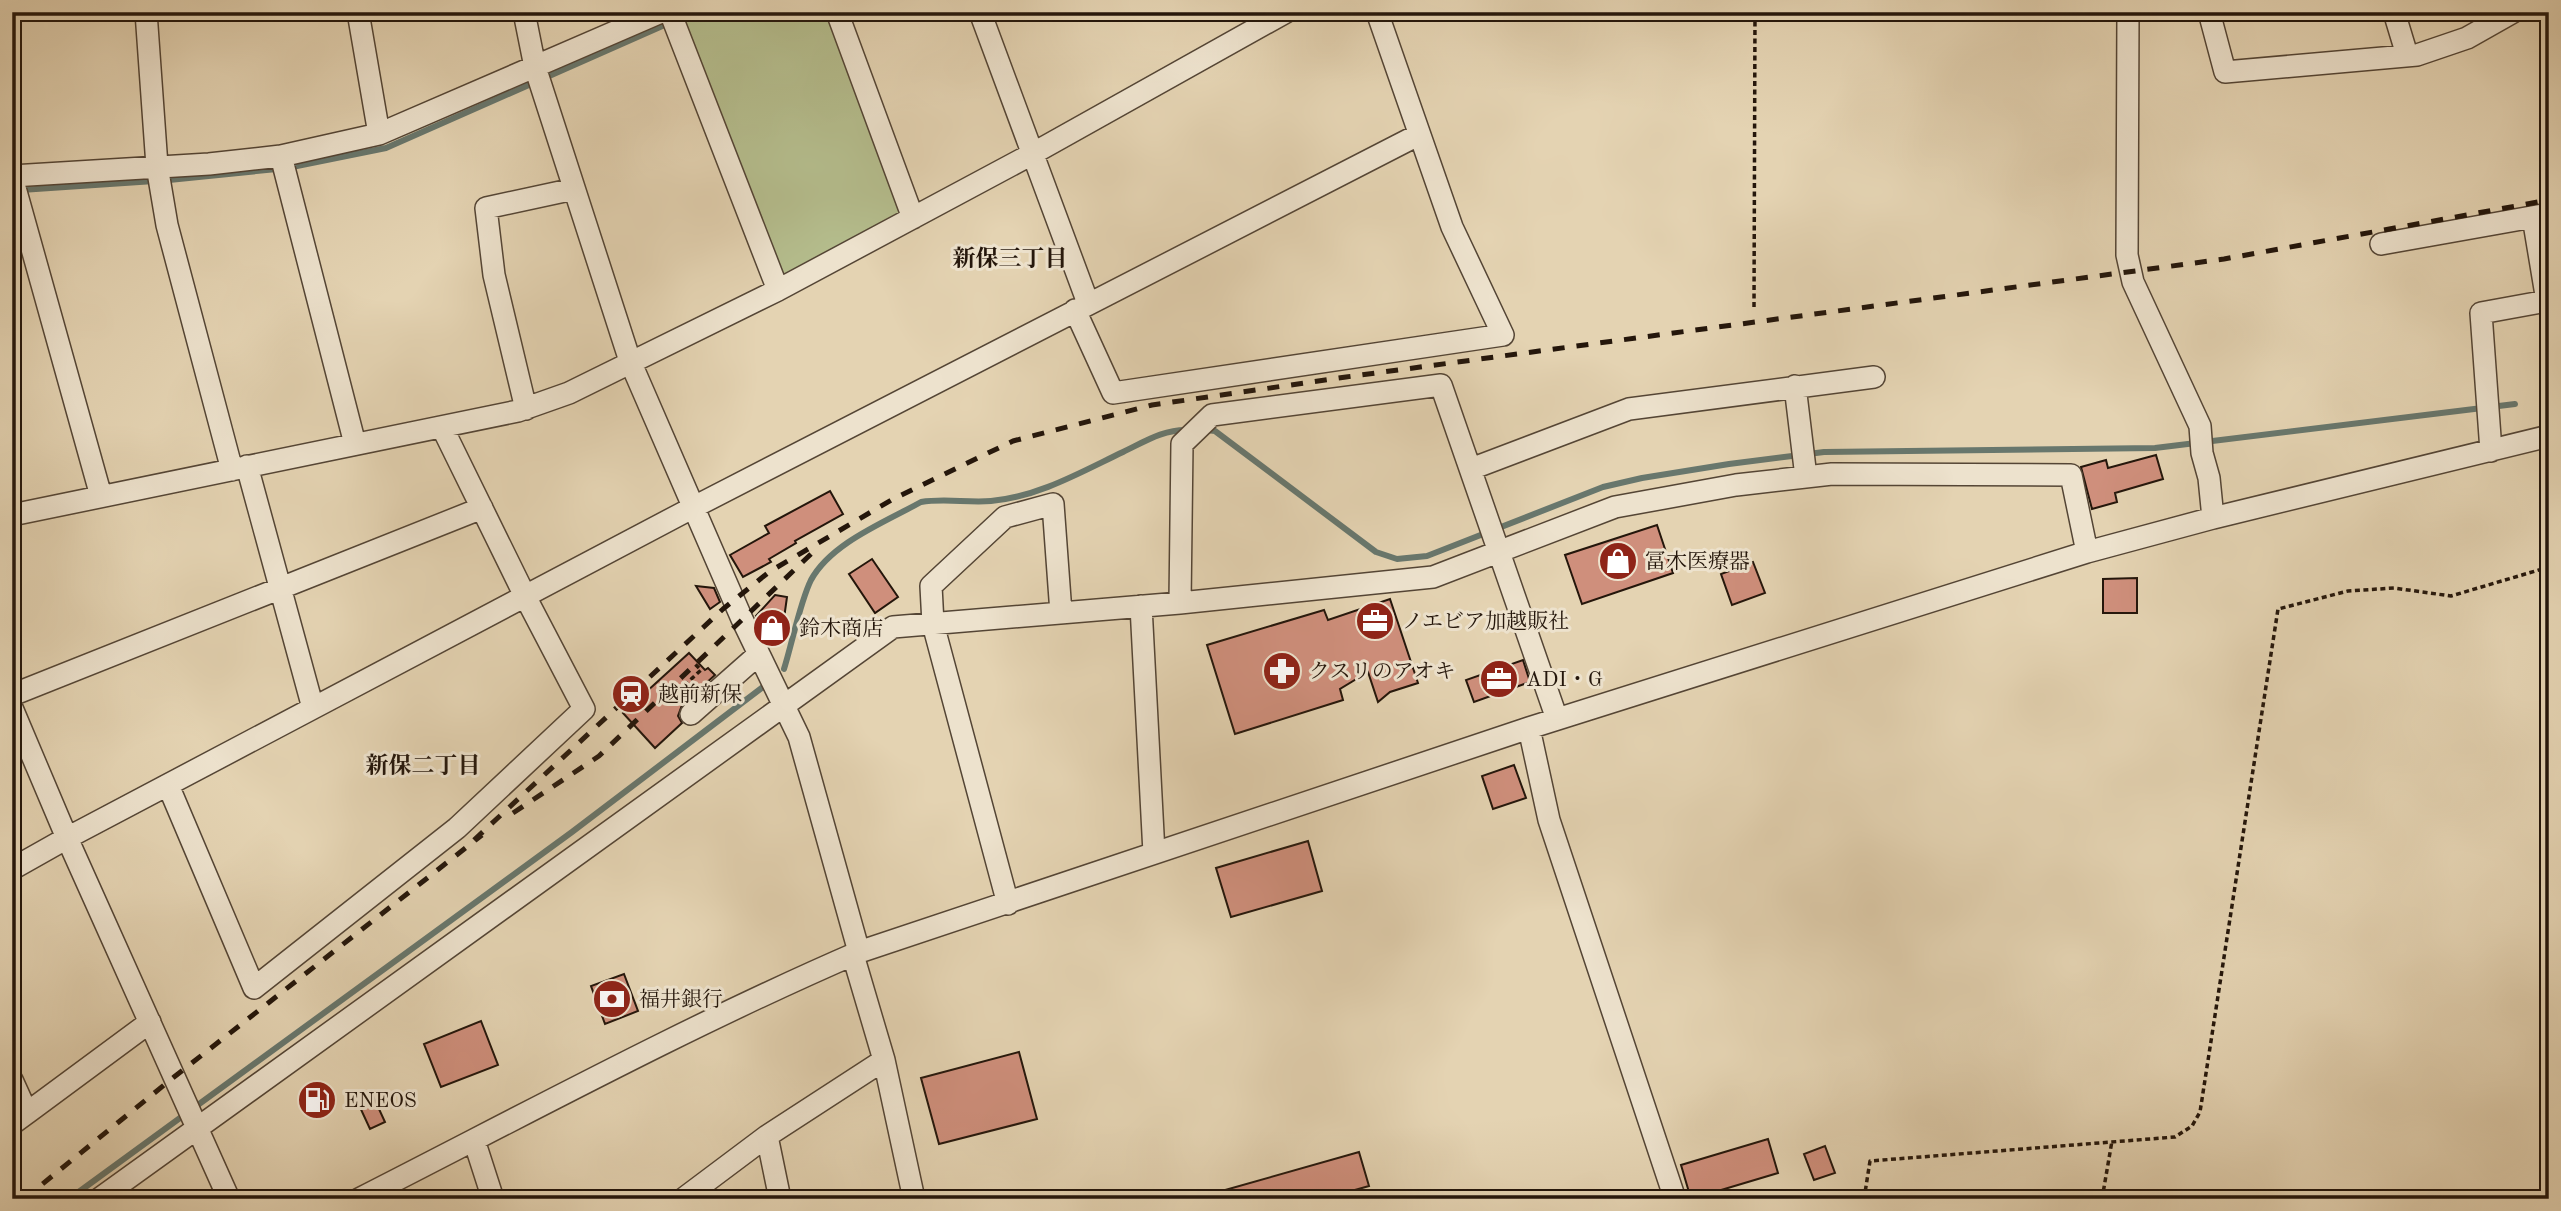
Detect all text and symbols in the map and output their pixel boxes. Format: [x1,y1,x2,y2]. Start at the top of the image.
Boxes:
district label: 新保三丁目 [953,246,1068,271]
shop icon: 冨木医療器 [1597,540,1639,582]
place label: 冨木医療器 [1645,550,1750,573]
office icon: ノエビア加越販社 [1354,600,1396,642]
shop icon: 鈴木商店 [751,607,793,649]
place label: ノエビア加越販社 [1402,610,1569,633]
place label: 鈴木商店 [799,617,883,640]
pharmacy icon: クスリのアオキ [1261,650,1303,692]
office icon: ADI・G [1478,658,1520,700]
place label: クスリのアオキ [1309,661,1456,683]
place label: ADI・G [1526,670,1603,691]
station icon: 越前新保 [610,673,652,715]
place label: 越前新保 [658,683,742,706]
district label: 新保二丁目 [366,753,481,778]
bank icon: 福井銀行 [591,978,633,1020]
place label: 福井銀行 [639,988,723,1011]
fuel station icon: ENEOS [296,1079,338,1121]
place label: ENEOS [344,1091,417,1112]

